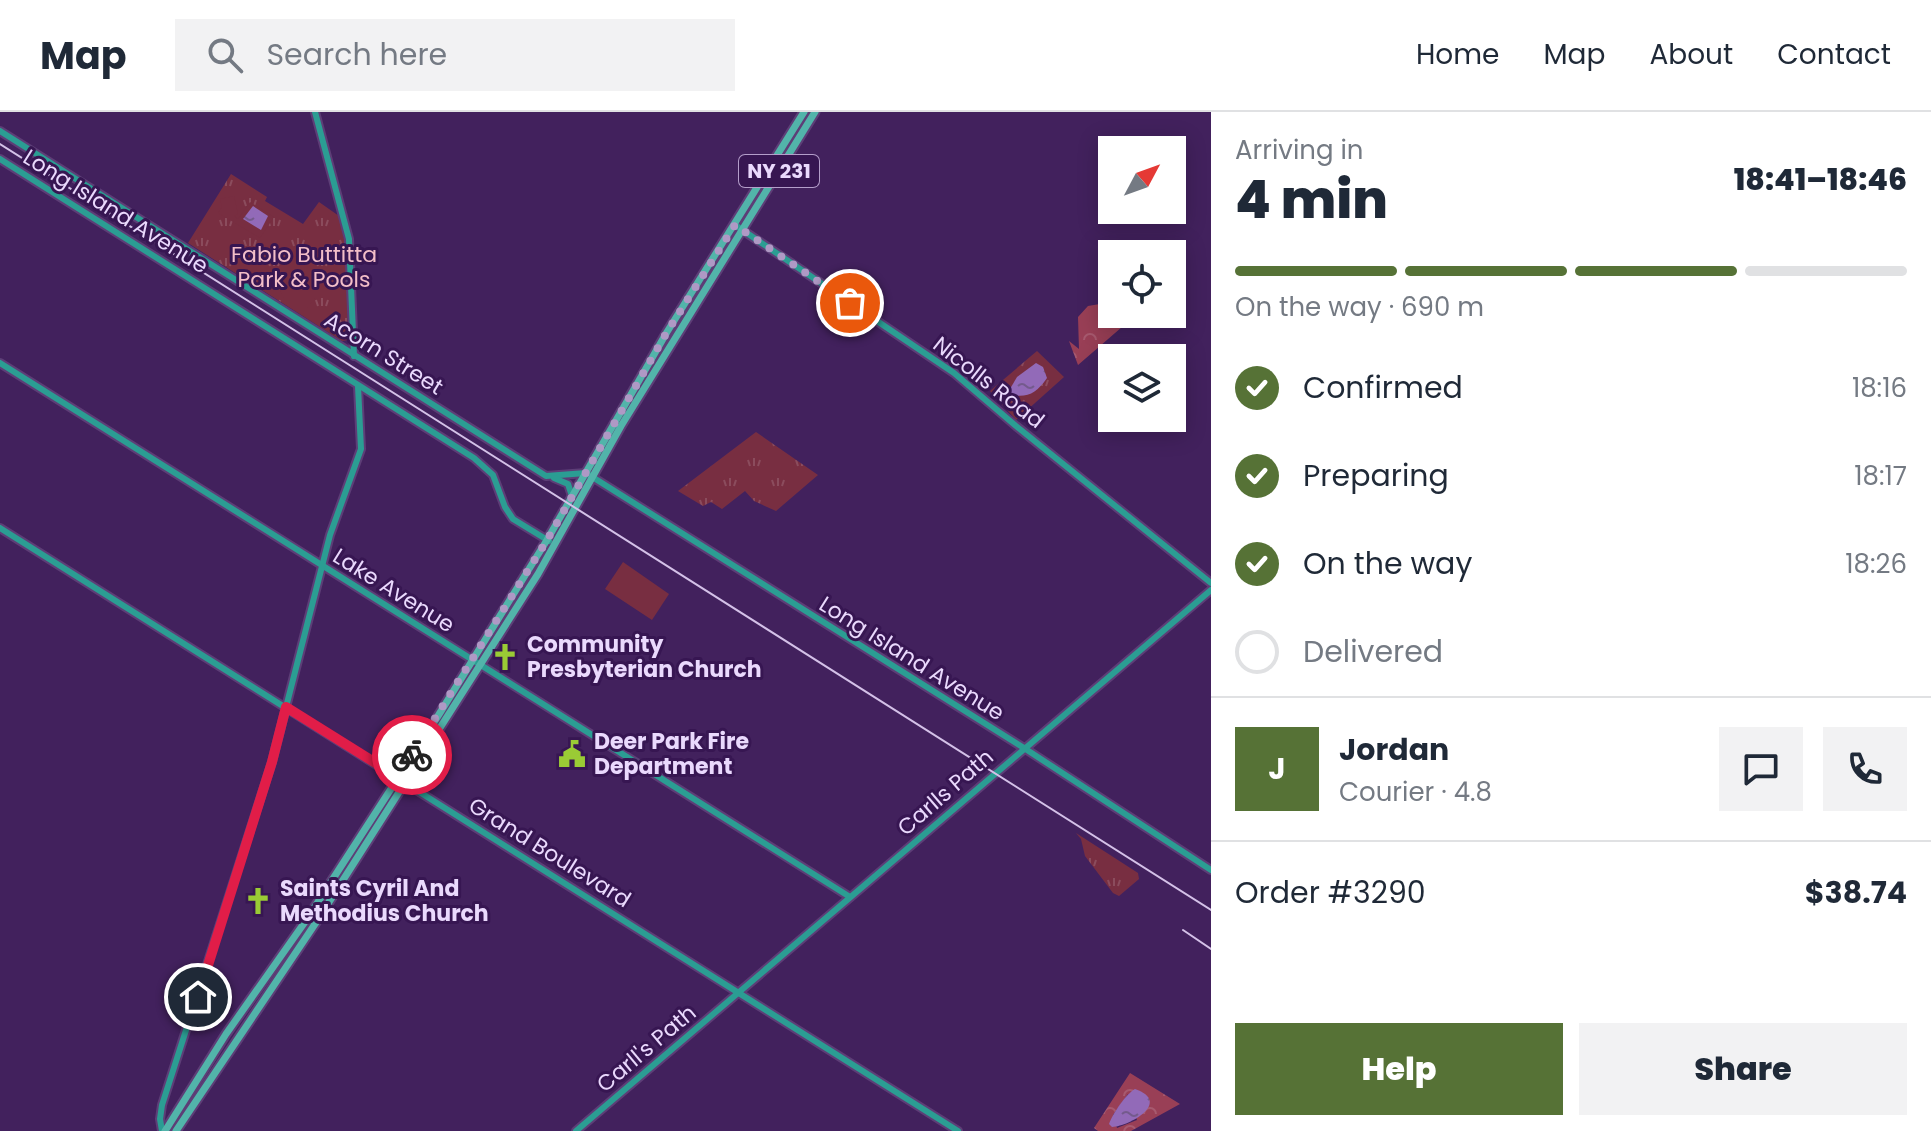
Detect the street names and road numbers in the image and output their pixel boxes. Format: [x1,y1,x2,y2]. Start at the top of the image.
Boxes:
street label: Long Island Avenue [17,142,214,281]
road number: NY 231 [739,155,819,187]
street label: Acorn Street [318,305,449,402]
street label: Nicolls Road [926,329,1051,436]
street label: Lake Avenue [327,541,460,640]
street label: Long Island Avenue [813,589,1010,728]
street label: Carlls Path [891,742,1000,843]
street label: Grand Boulevard [463,790,637,915]
street label: Carll's Path [590,997,703,1099]

